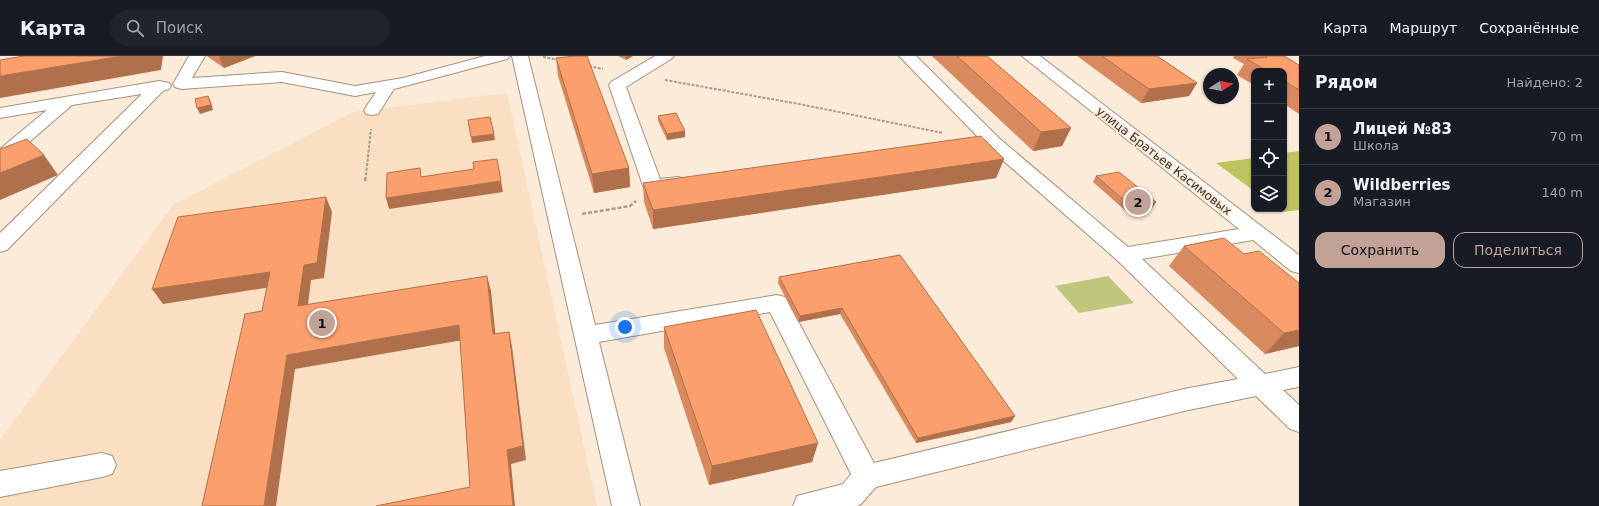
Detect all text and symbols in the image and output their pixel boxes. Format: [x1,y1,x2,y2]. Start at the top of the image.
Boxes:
search box [110,10,390,46]
text: Карта [20,17,86,39]
icon: search [124,17,146,39]
text: Поиск [156,19,203,37]
text: Карта [1323,20,1367,36]
text: Маршрут [1389,20,1457,36]
text: Сохранённые [1479,20,1579,36]
north arrow [1203,68,1239,104]
map controls [1251,68,1287,212]
button: + [1251,68,1287,104]
text: Рядом [1315,72,1378,92]
text: Найдено: 2 [1507,75,1583,90]
street label: улица Братьев Касимовых [1094,104,1234,218]
button: − [1251,104,1287,140]
text: Лицей №83 [1353,120,1452,138]
text: 1 [1323,129,1333,144]
text: 70 m [1550,129,1583,144]
text: Школа [1353,138,1399,153]
button: locate [1251,140,1287,176]
button: layers [1251,176,1287,212]
text: Wildberries [1353,176,1451,194]
text: 2 [1323,185,1333,200]
text: 140 m [1541,185,1583,200]
pin: 2 [1125,187,1151,217]
text: Магазин [1353,194,1411,209]
button: Сохранить [1315,232,1445,268]
button: Поделиться [1453,232,1583,268]
pin: 1 [309,308,335,338]
your location [615,317,635,337]

